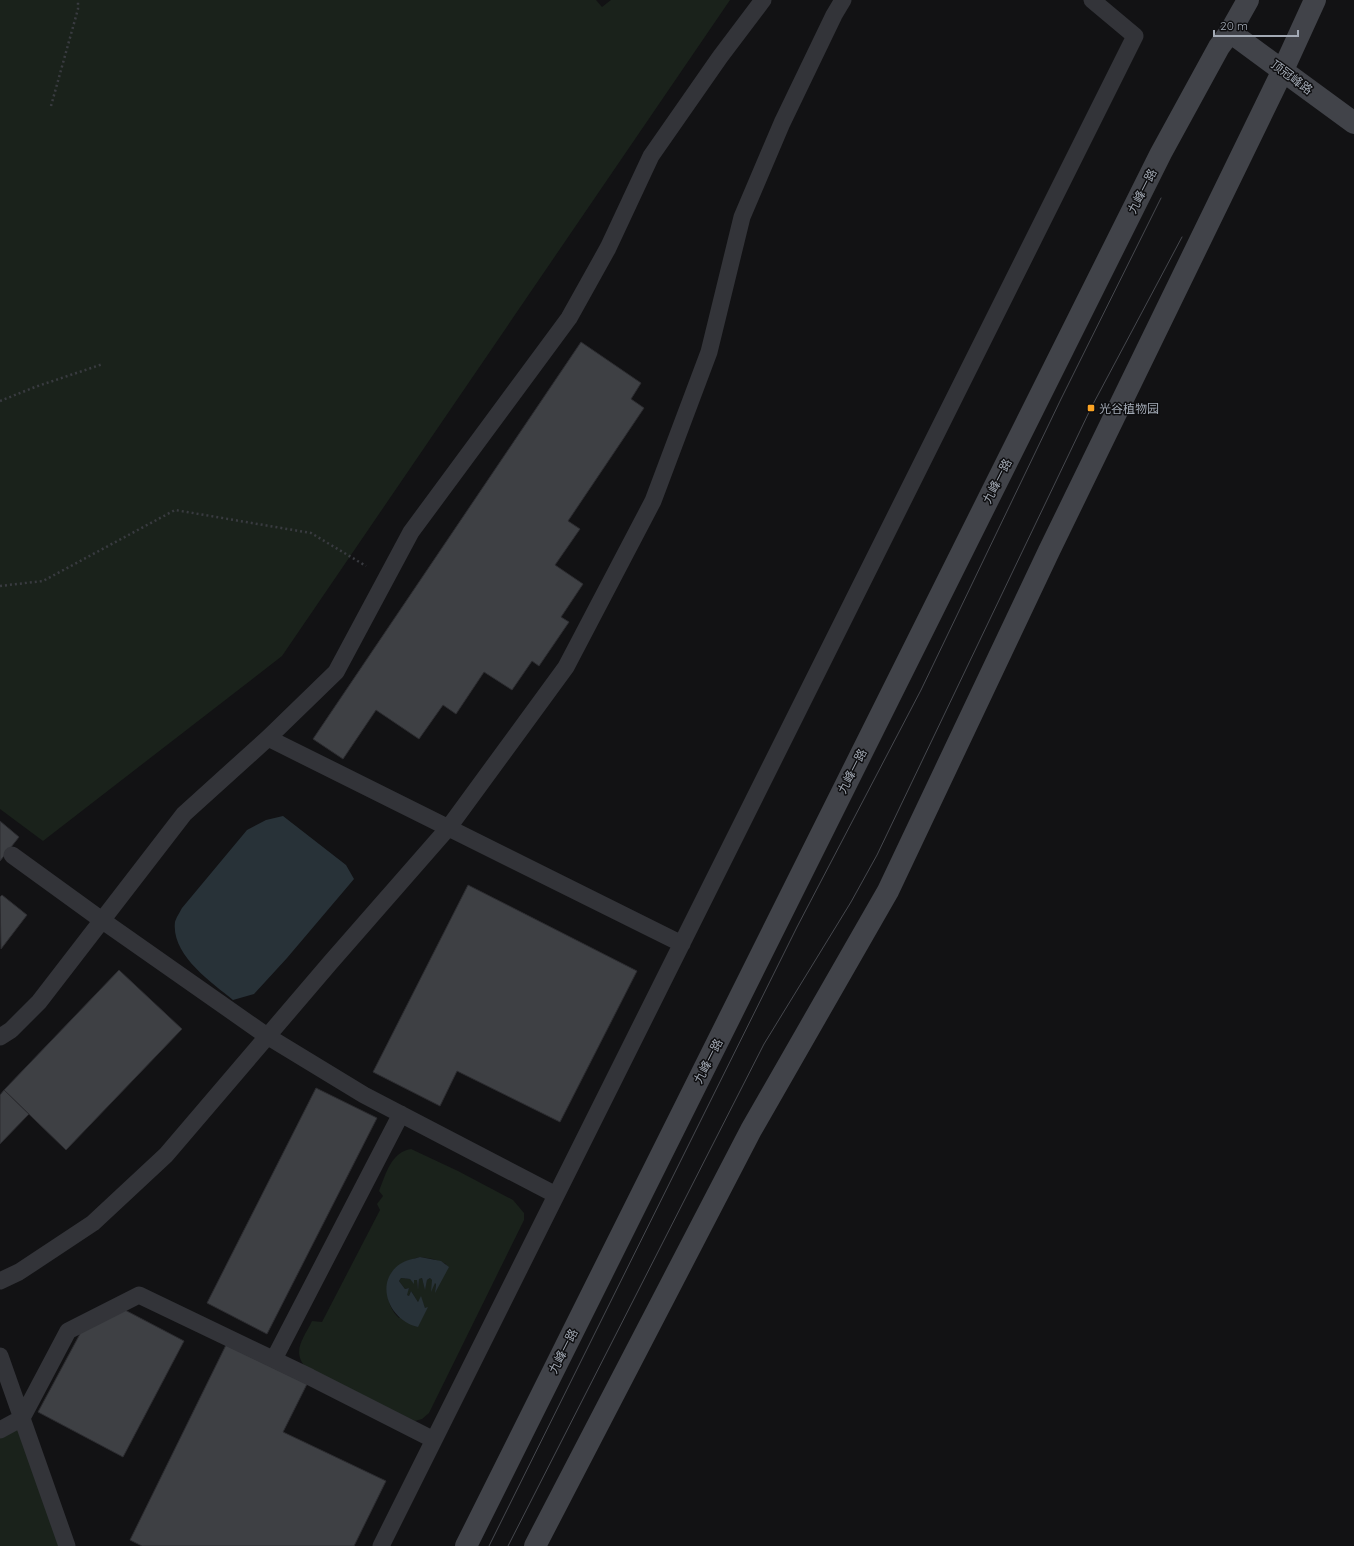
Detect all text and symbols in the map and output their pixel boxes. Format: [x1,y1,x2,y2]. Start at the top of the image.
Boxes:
scale bar [1214,12,1298,38]
text: 20 m [1220,18,1248,33]
street label: 顶冠峰路 [1268,57,1316,97]
street label: 九峰一路 [1124,166,1160,216]
place label: 光谷植物园 [1099,401,1159,416]
marker: 光谷植物园 [1086,403,1096,413]
street label: 九峰一路 [979,456,1015,506]
street label: 九峰一路 [834,746,870,796]
street label: 九峰一路 [690,1036,726,1086]
street label: 九峰一路 [545,1326,581,1376]

